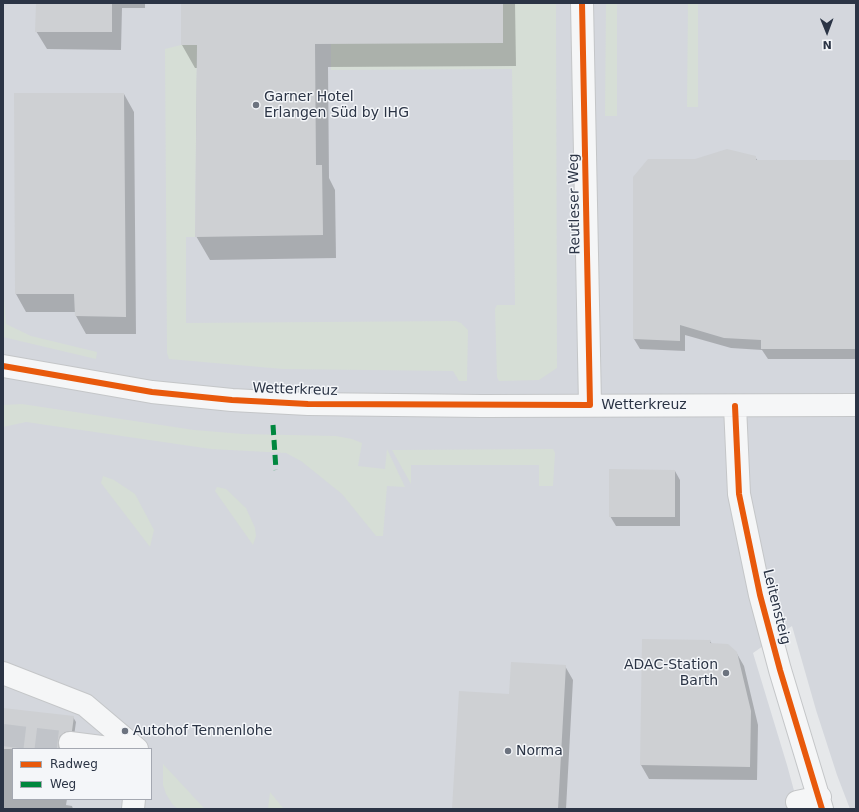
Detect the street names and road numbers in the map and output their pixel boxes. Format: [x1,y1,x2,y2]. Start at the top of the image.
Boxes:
street label: Reutleser Weg [566,153,584,255]
street label: Wetterkreuz [252,380,338,400]
street label: Wetterkreuz [601,397,687,413]
street label: Leitensteig [759,568,793,646]

